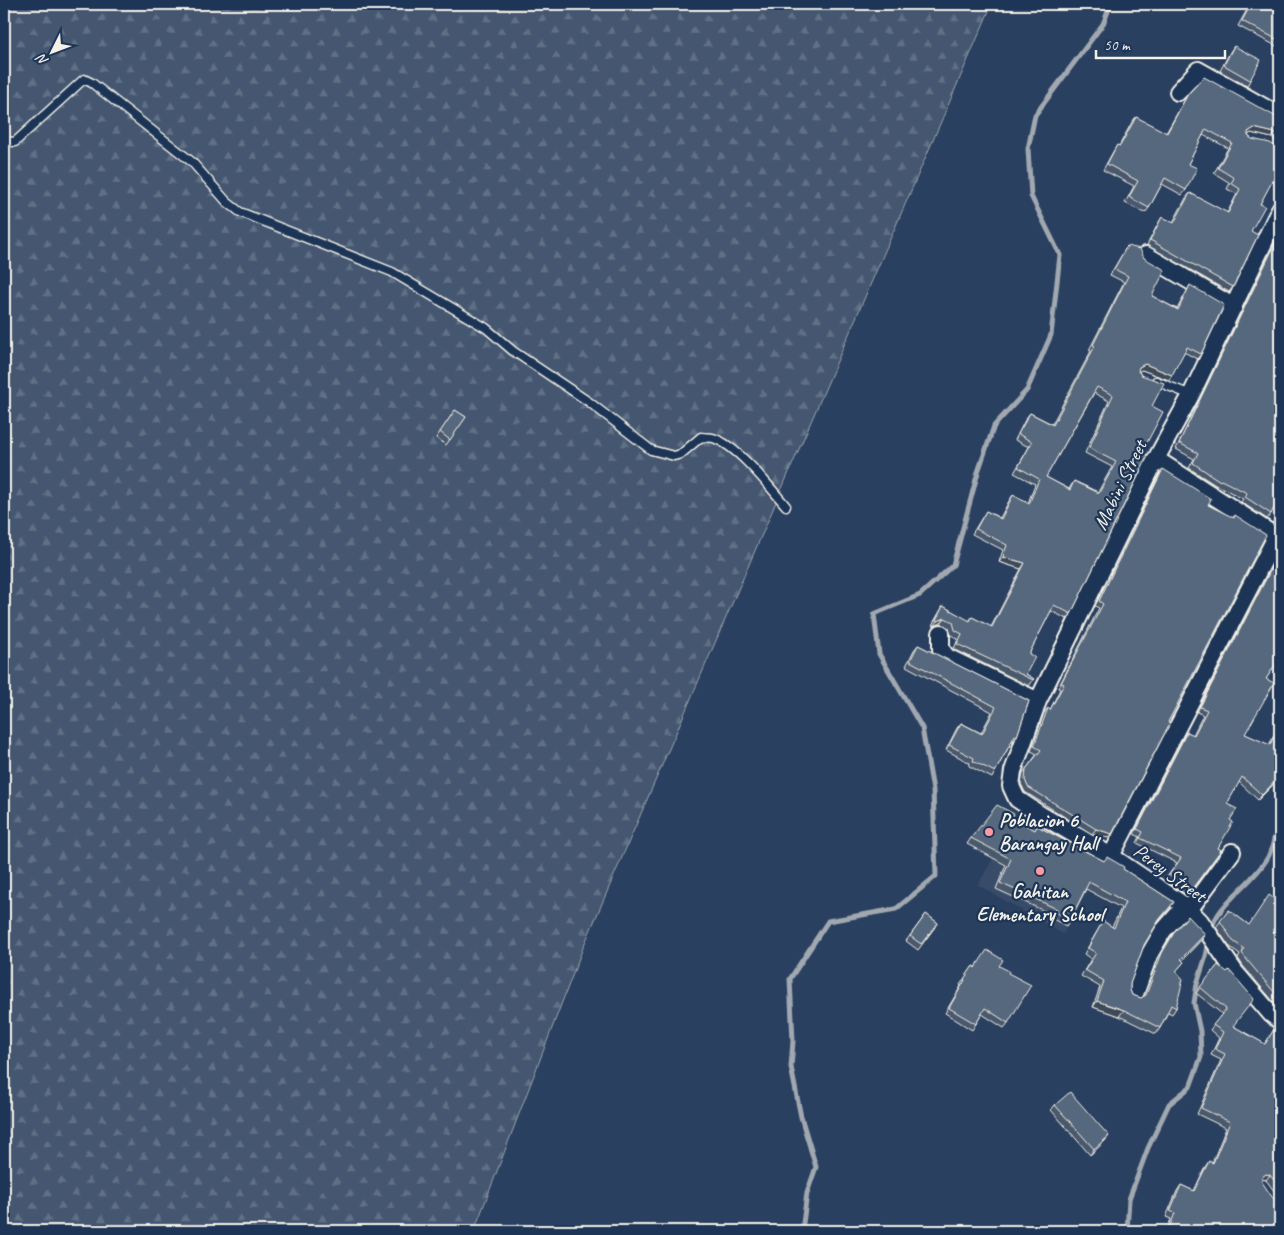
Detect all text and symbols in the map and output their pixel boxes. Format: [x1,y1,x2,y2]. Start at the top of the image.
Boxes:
north arrow [28,28,78,78]
scale bar [1096,28,1225,60]
text: 50 m [1104,36,1131,55]
text: N [32,50,52,69]
street label: Mabini Street [1088,434,1153,534]
place label: Poblacion 6 Barangay Hall [999,808,1101,856]
marker: Poblacion 6 Barangay Hall [983,826,995,838]
street label: Perey Street [1129,838,1213,909]
marker: Gahitan Elementary School [1034,865,1046,877]
place label: Gahitan Elementary School [977,879,1107,927]

